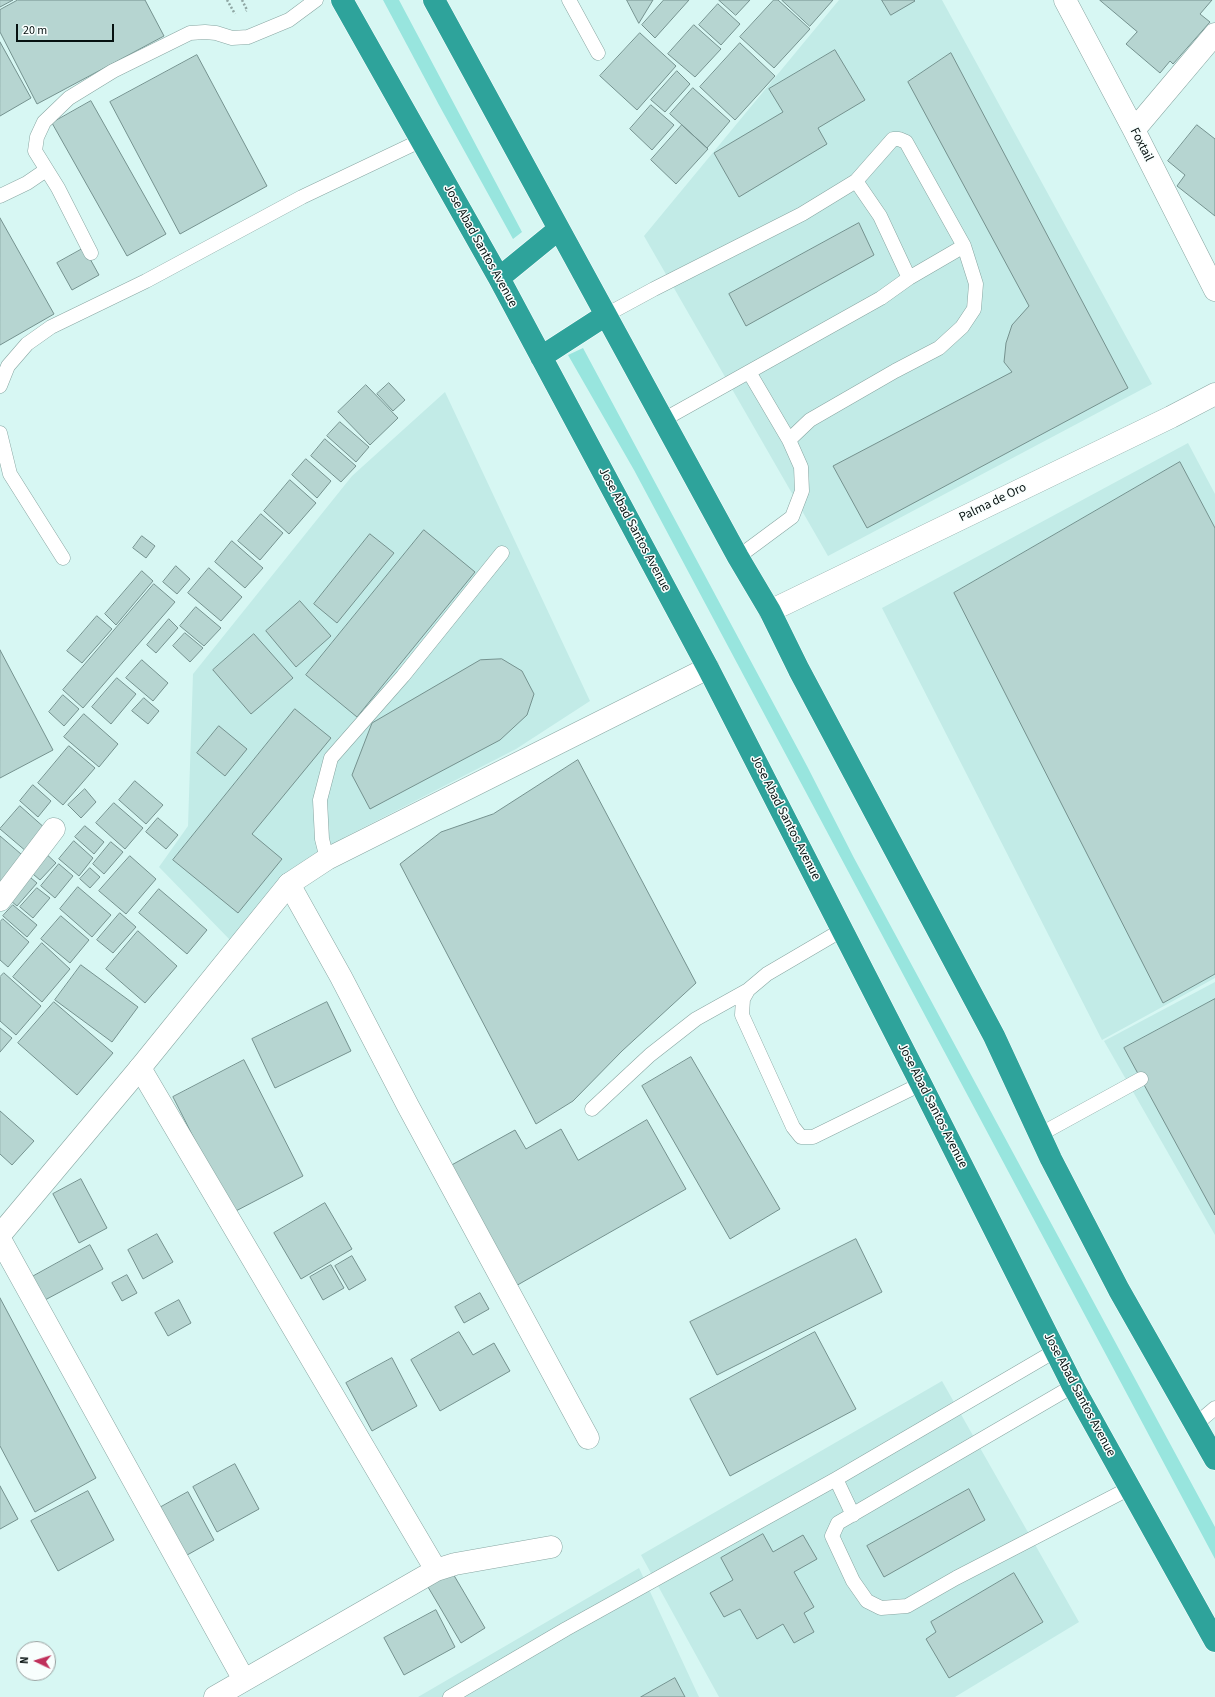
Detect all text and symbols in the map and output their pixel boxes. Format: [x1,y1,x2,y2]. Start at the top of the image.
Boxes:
scale bar [18,16,116,42]
text: 20 m [23,22,47,39]
street label: Foxtail [1126,126,1156,164]
street label: Jose Abad Santos Avenue [440,182,520,310]
street label: Jose Abad Santos Avenue [595,465,673,595]
street label: Palma de Oro [957,480,1029,526]
street label: Jose Abad Santos Avenue [747,753,823,883]
street label: Jose Abad Santos Avenue [894,1041,970,1171]
street label: Jose Abad Santos Avenue [1040,1330,1118,1460]
north arrow [16,1641,56,1681]
text: N [17,1656,32,1664]

